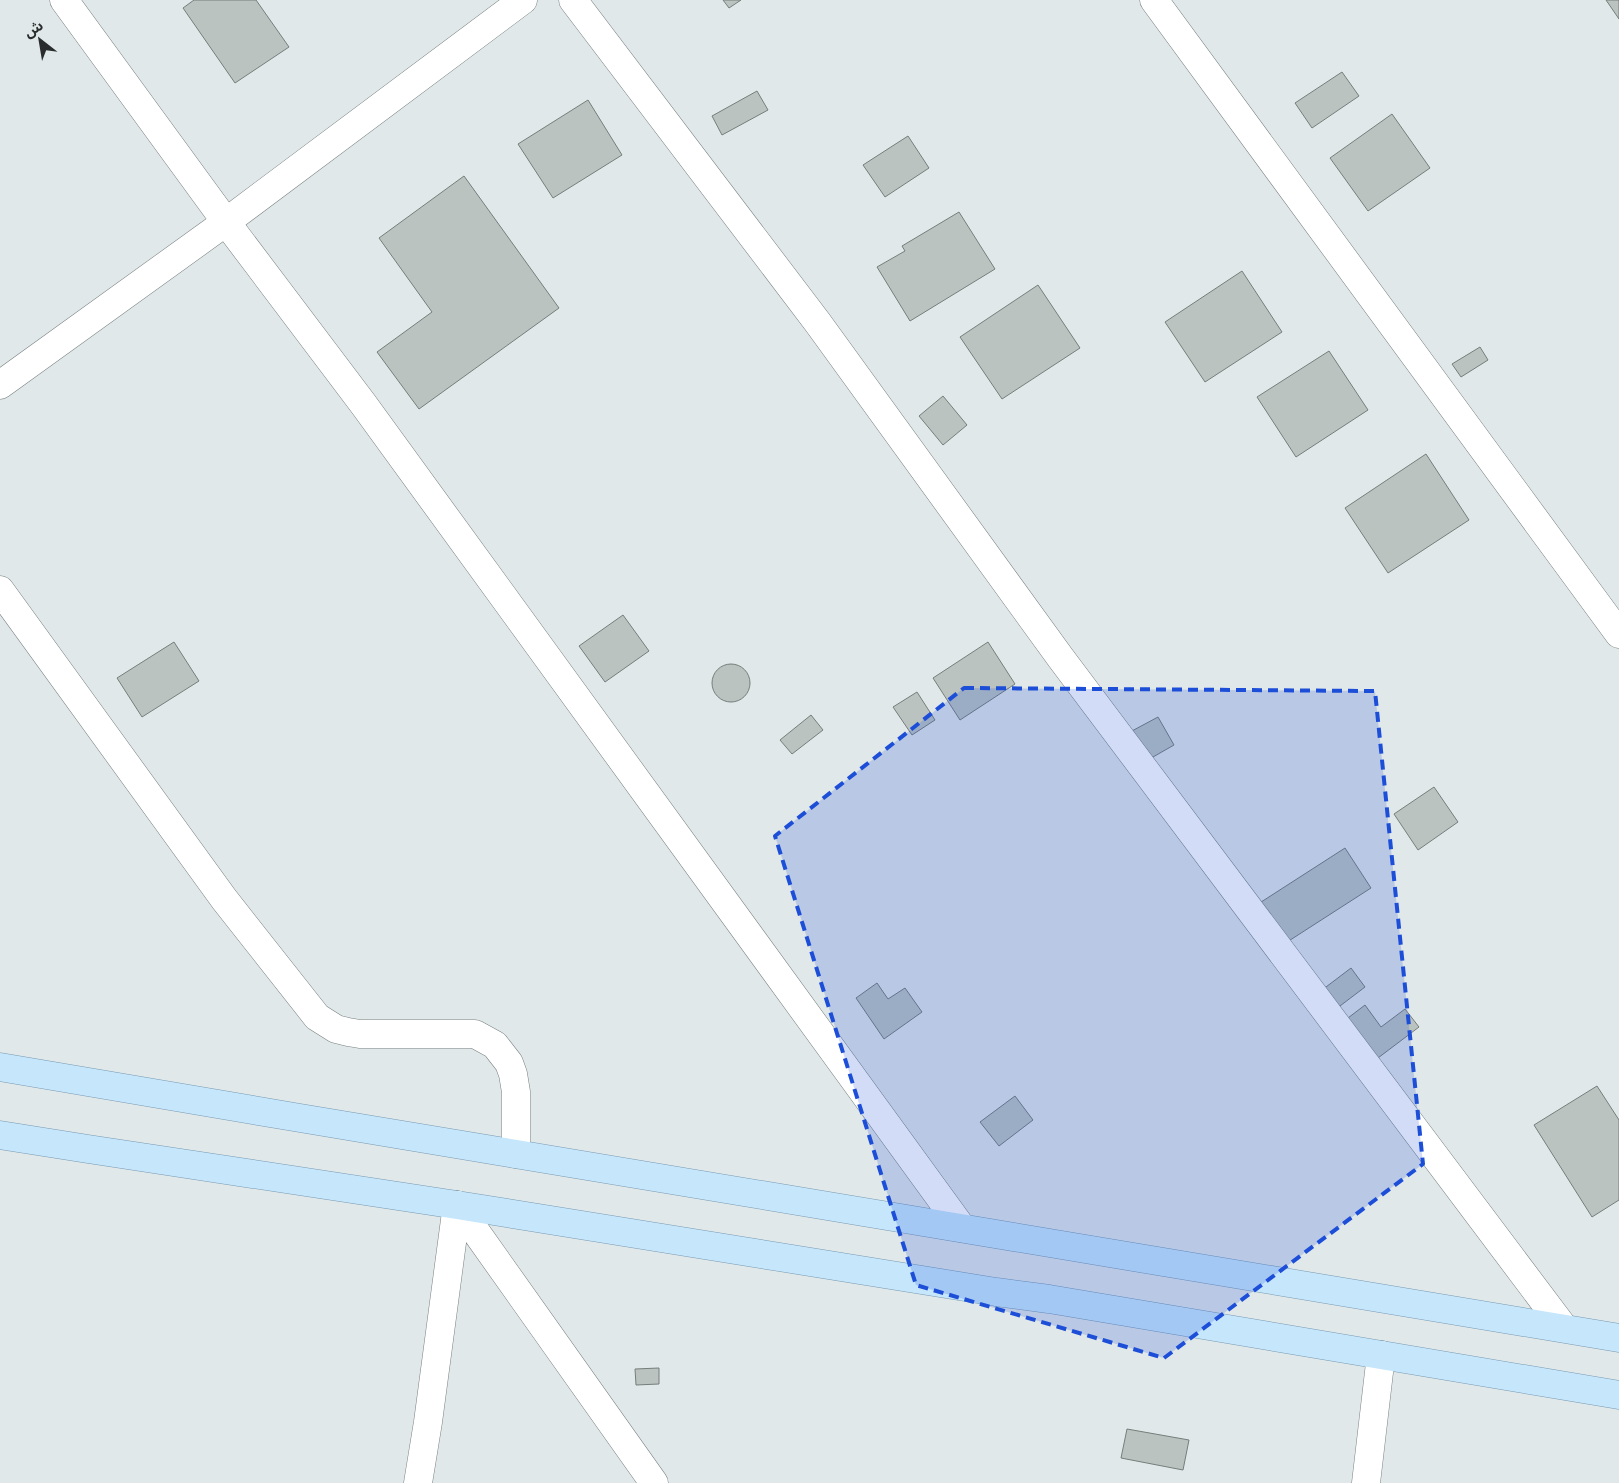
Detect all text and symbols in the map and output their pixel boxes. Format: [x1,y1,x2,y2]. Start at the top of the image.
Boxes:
north arrow [15,15,65,65]
text: ش [21,17,46,41]

